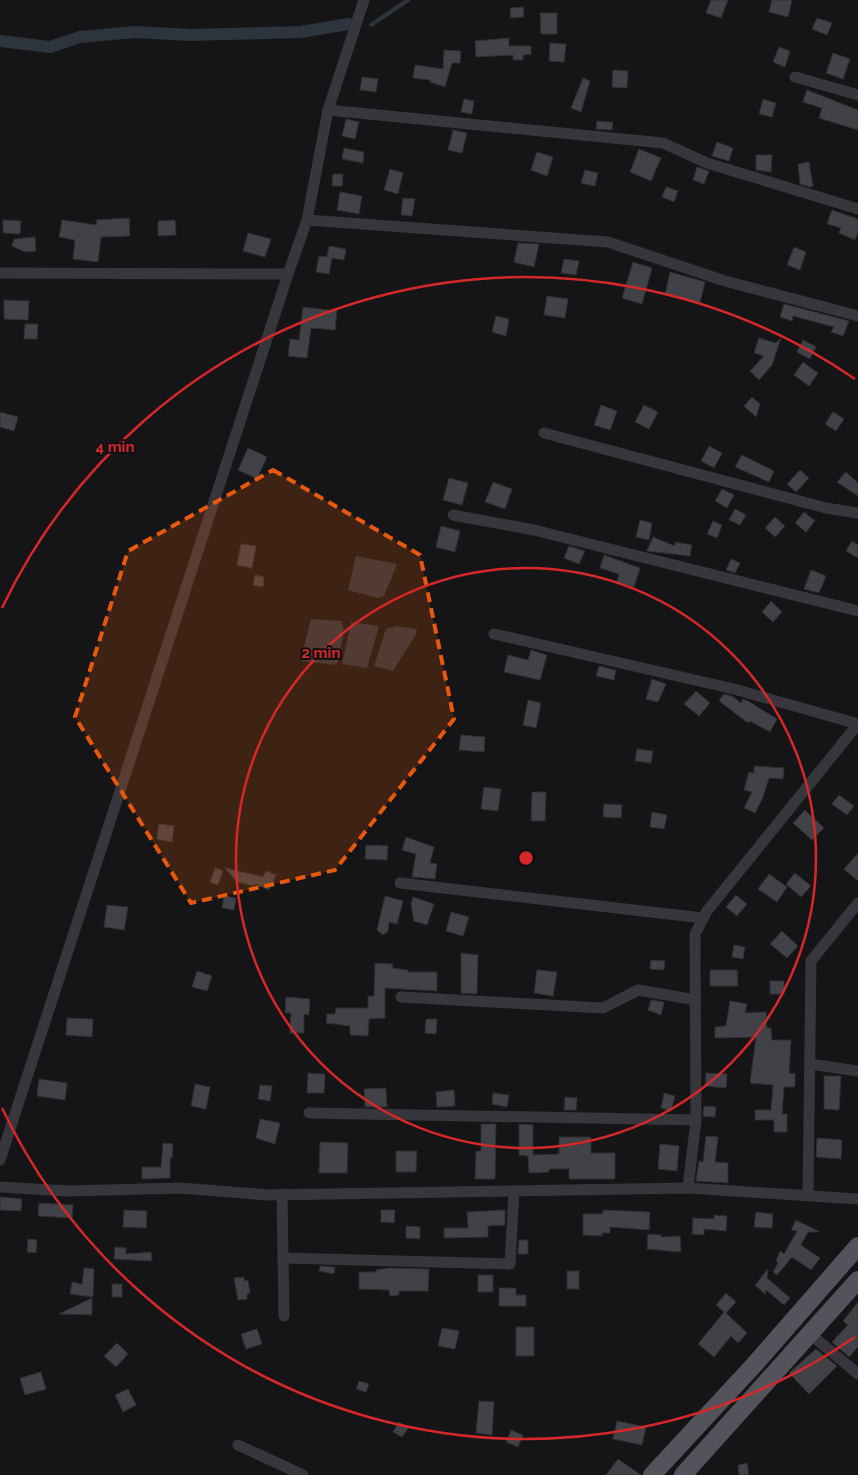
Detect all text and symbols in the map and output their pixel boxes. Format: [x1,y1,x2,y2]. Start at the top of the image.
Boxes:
text: 4 min [95,438,135,456]
text: 2 min [302,644,340,662]
centre of rings [517,849,535,867]

